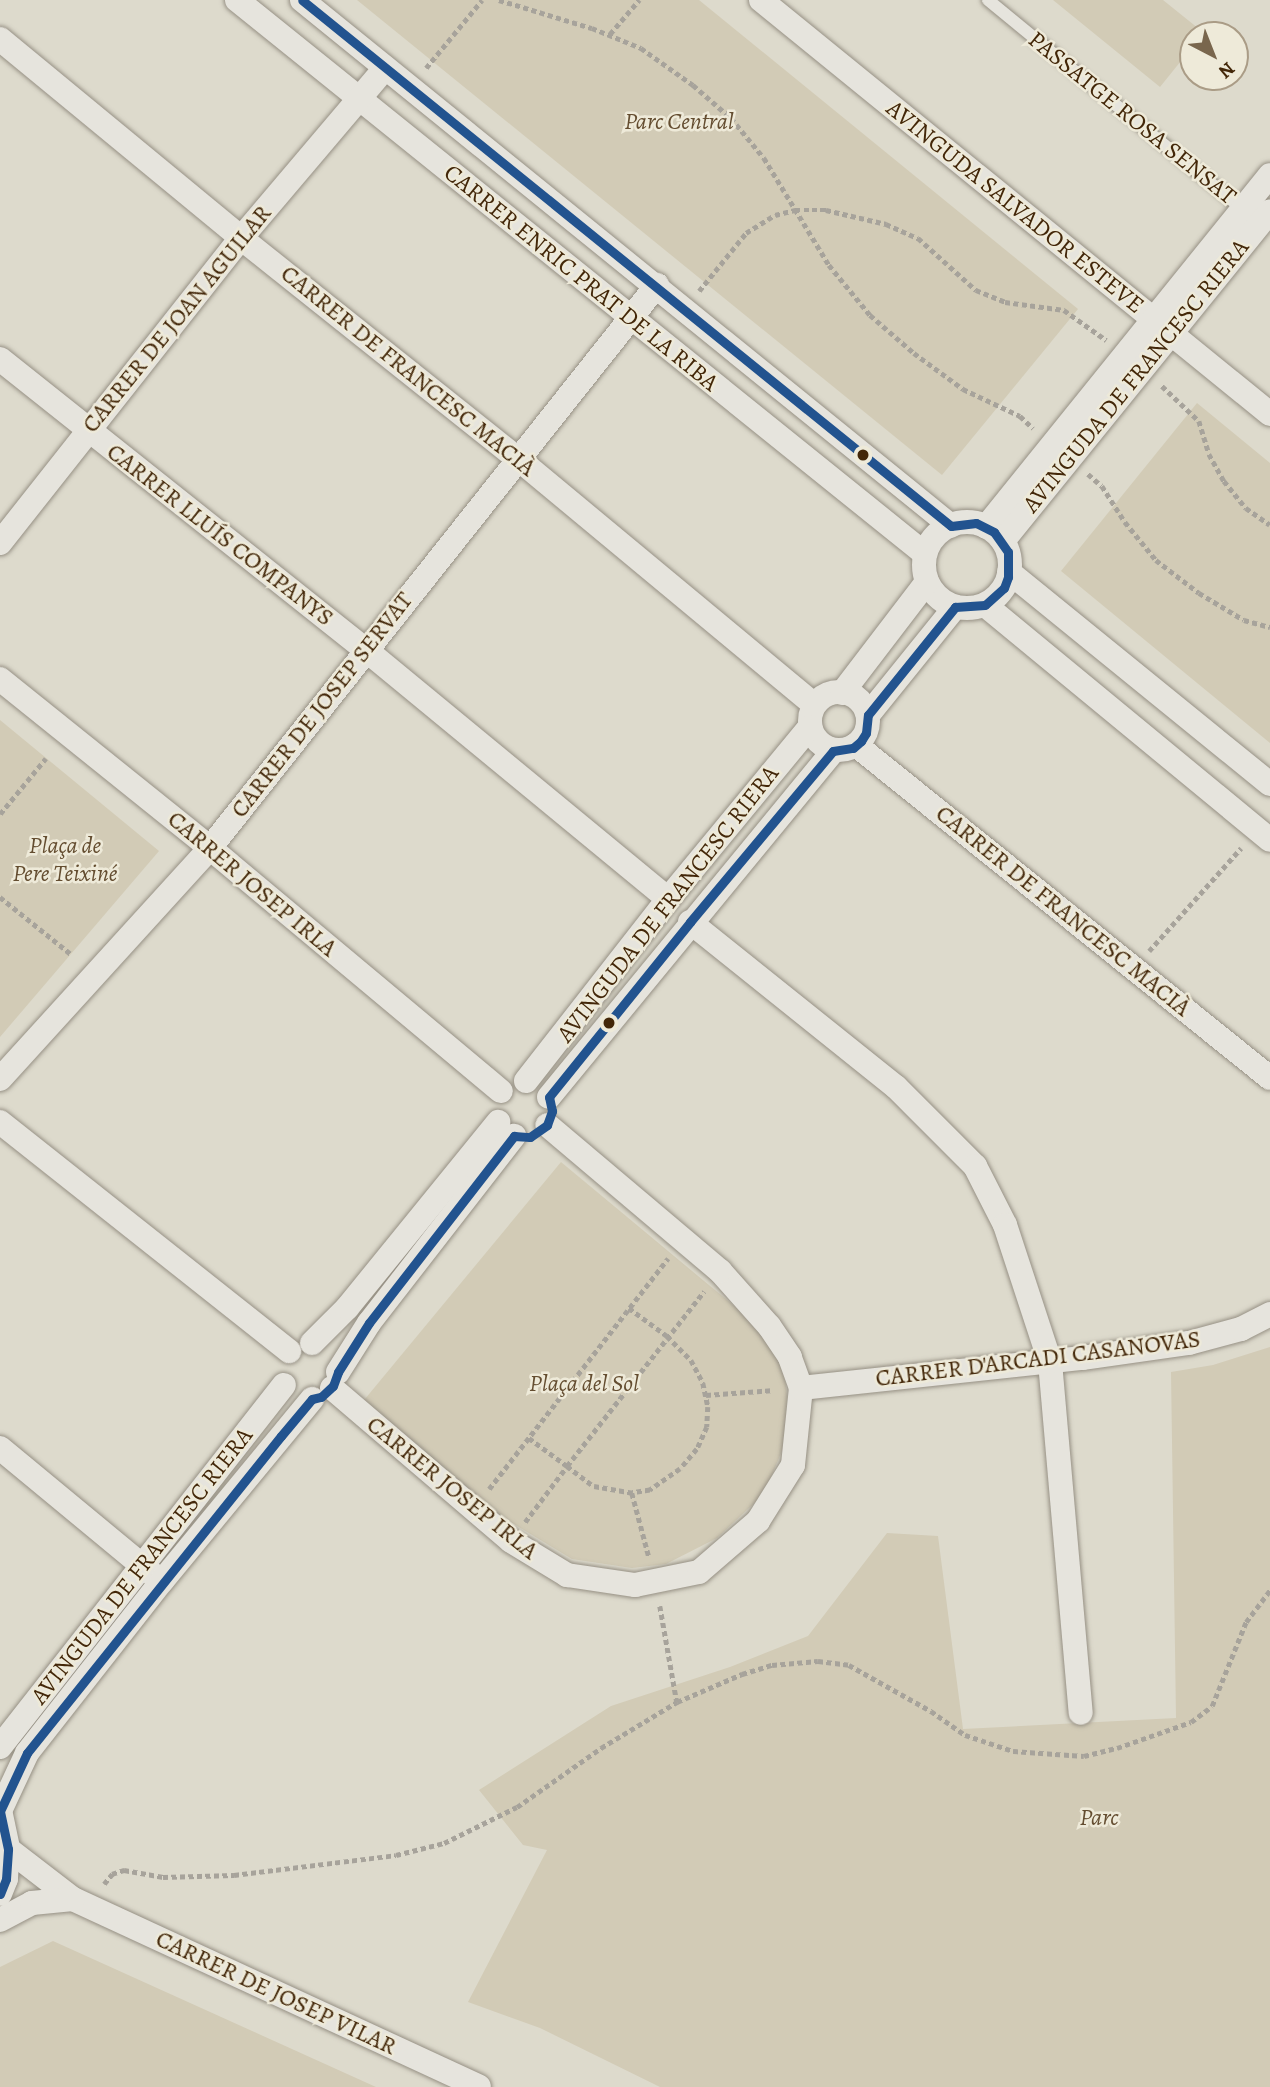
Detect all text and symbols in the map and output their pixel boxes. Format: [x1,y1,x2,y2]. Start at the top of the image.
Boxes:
north arrow [1179,21,1249,91]
street label: PASSATGE ROSA SENSAT [1022,25,1242,211]
street label: AVINGUDA SALVADOR ESTEVE [880,94,1150,320]
park label: Parc Central [624,108,734,136]
street label: CARRER ENRIC PRAT DE LA RIBA [438,158,724,398]
street label: CARRER DE JOAN AGUILAR [76,199,278,439]
street label: AVINGUDA DE FRANCESC RIERA [1017,234,1255,518]
street label: CARRER DE FRANCESC MACIÀ [275,259,541,483]
street label: CARRER LLUÍS COMPANYS [101,438,339,632]
unlabelled marker [856,448,870,462]
street label: CARRER DE JOSEP SERVAT [225,587,419,823]
street label: AVINGUDA DE FRANCESC RIERA [551,760,785,1048]
street label: CARRER DE FRANCESC MACIÀ [930,799,1196,1023]
street label: CARRER JOSEP IRLA [162,805,342,963]
park label: Plaça de Pere Teixiné [13,832,117,888]
unlabelled marker [602,1016,616,1030]
street label: CARRER D'ARCADI CASANOVAS [874,1325,1202,1393]
park label: Plaça del Sol [529,1370,639,1398]
street label: CARRER JOSEP IRLA [361,1410,543,1566]
street label: AVINGUDA DE FRANCESC RIERA [25,1422,259,1710]
park label: Parc [1080,1804,1118,1832]
street label: CARRER DE JOSEP VILAR [151,1925,401,2061]

